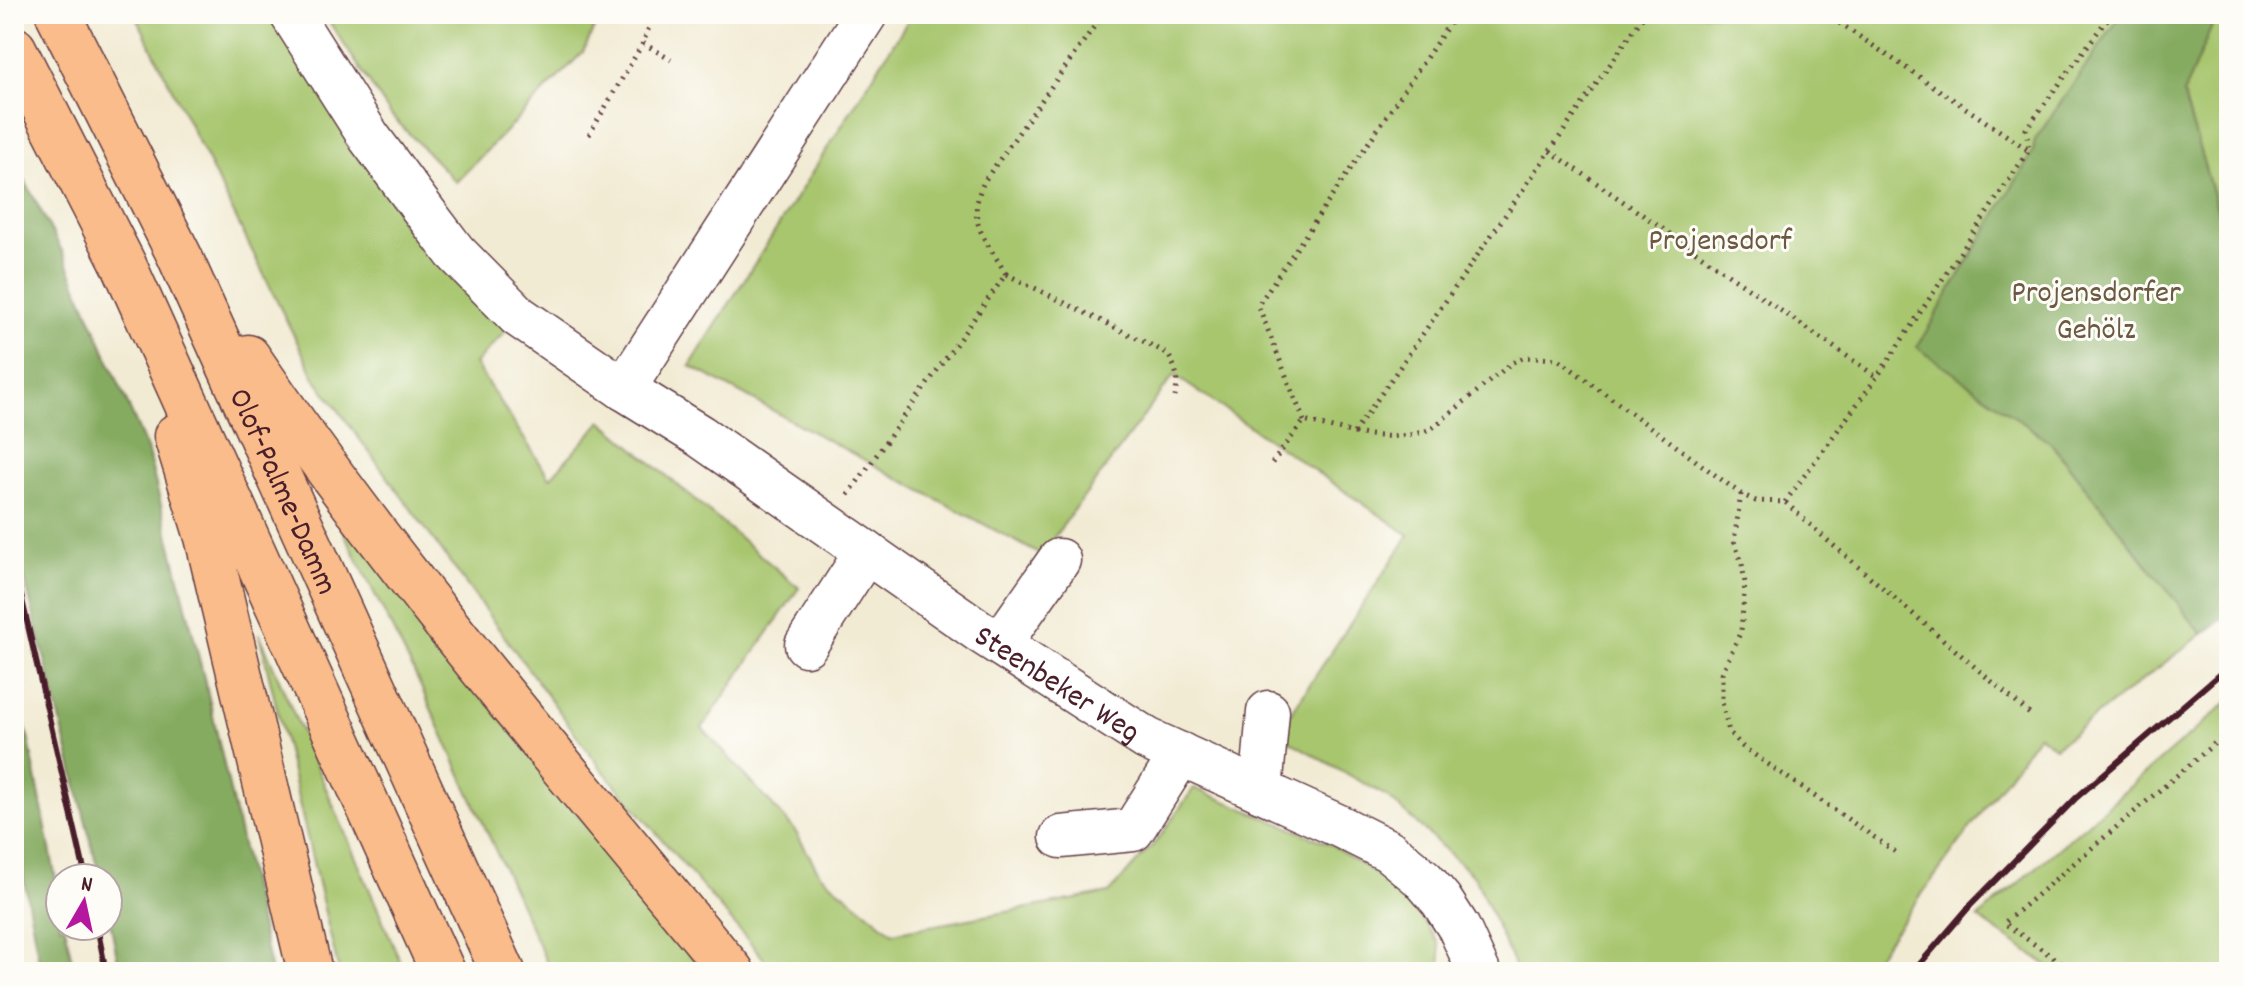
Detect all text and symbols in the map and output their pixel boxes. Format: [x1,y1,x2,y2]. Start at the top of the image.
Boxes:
park label: Projensdorf [1648,220,1793,266]
park label: Projensdorfer Gehölz [2011,272,2181,355]
street label: Olof-Palme-Damm [214,382,348,603]
street label: Steenbeker Weg [963,616,1148,757]
north arrow [44,862,124,942]
text: N [79,870,94,902]

